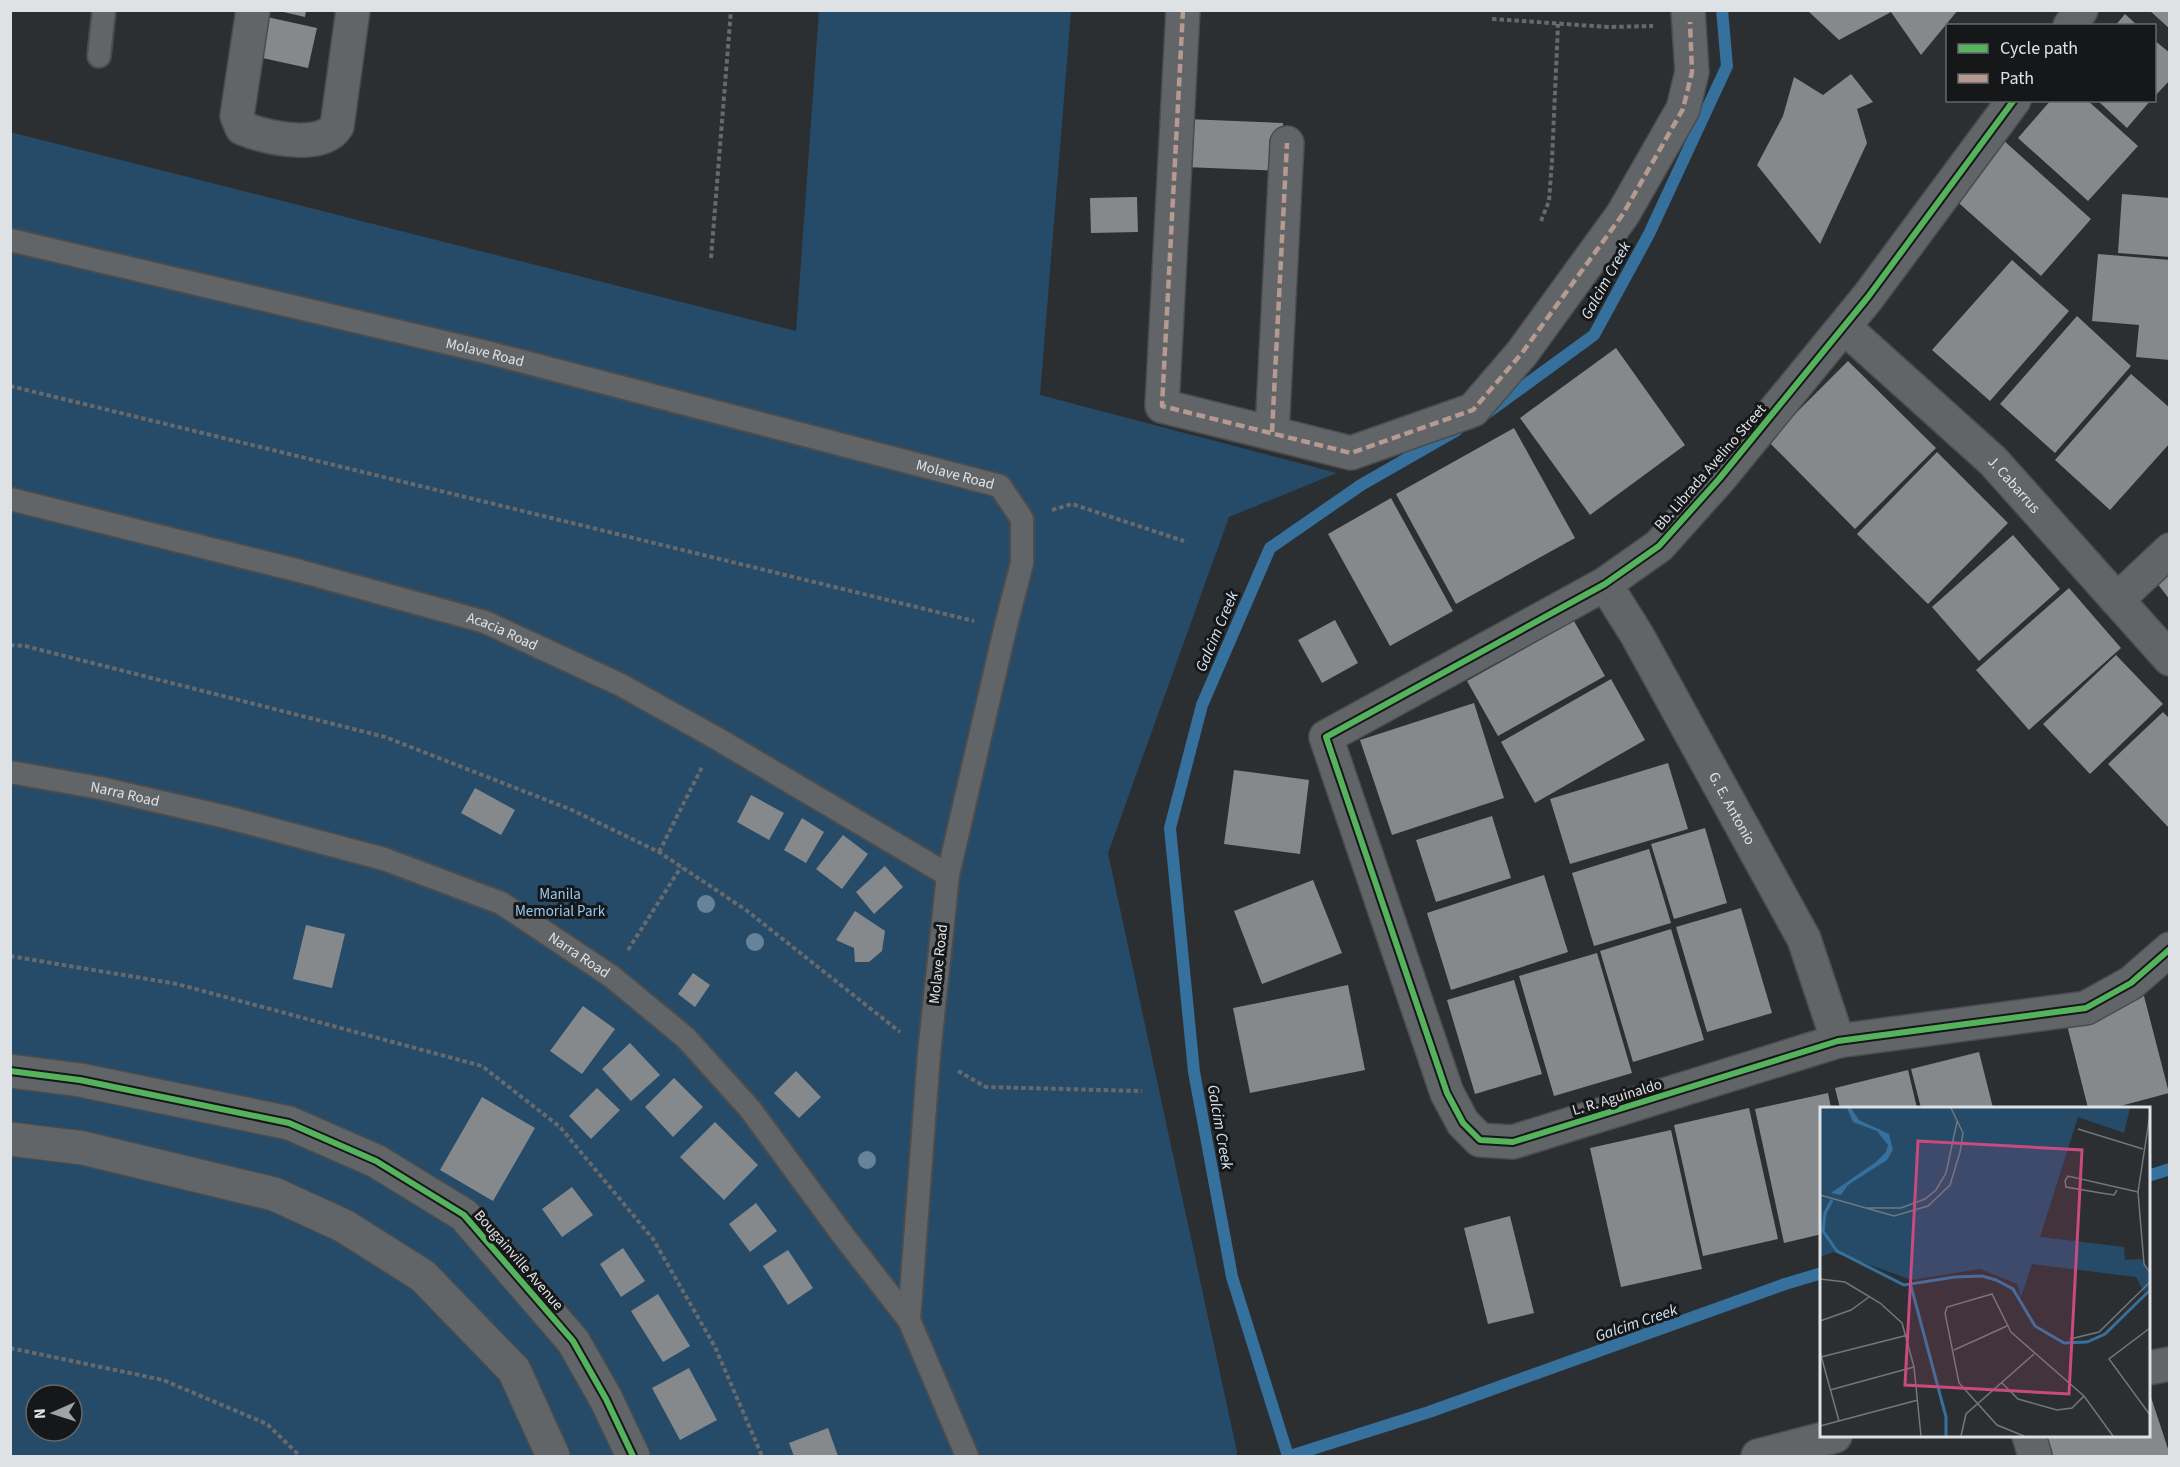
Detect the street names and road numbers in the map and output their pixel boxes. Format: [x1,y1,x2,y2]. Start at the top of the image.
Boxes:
street label: Molave Road [444,333,526,372]
street label: Bb. Librada Avelino Street [1650,400,1771,535]
street label: J. Cabarrus [1983,451,2045,518]
street label: Molave Road [914,455,997,495]
street label: Acacia Road [464,607,541,656]
street label: G. E. Antonio [1703,768,1760,849]
street label: Narra Road [89,776,161,812]
street label: Molave Road [924,923,953,1005]
street label: Narra Road [544,927,614,983]
street label: L. R. Aguinaldo [1570,1074,1665,1121]
street label: Bougainville Avenue [469,1206,568,1315]

